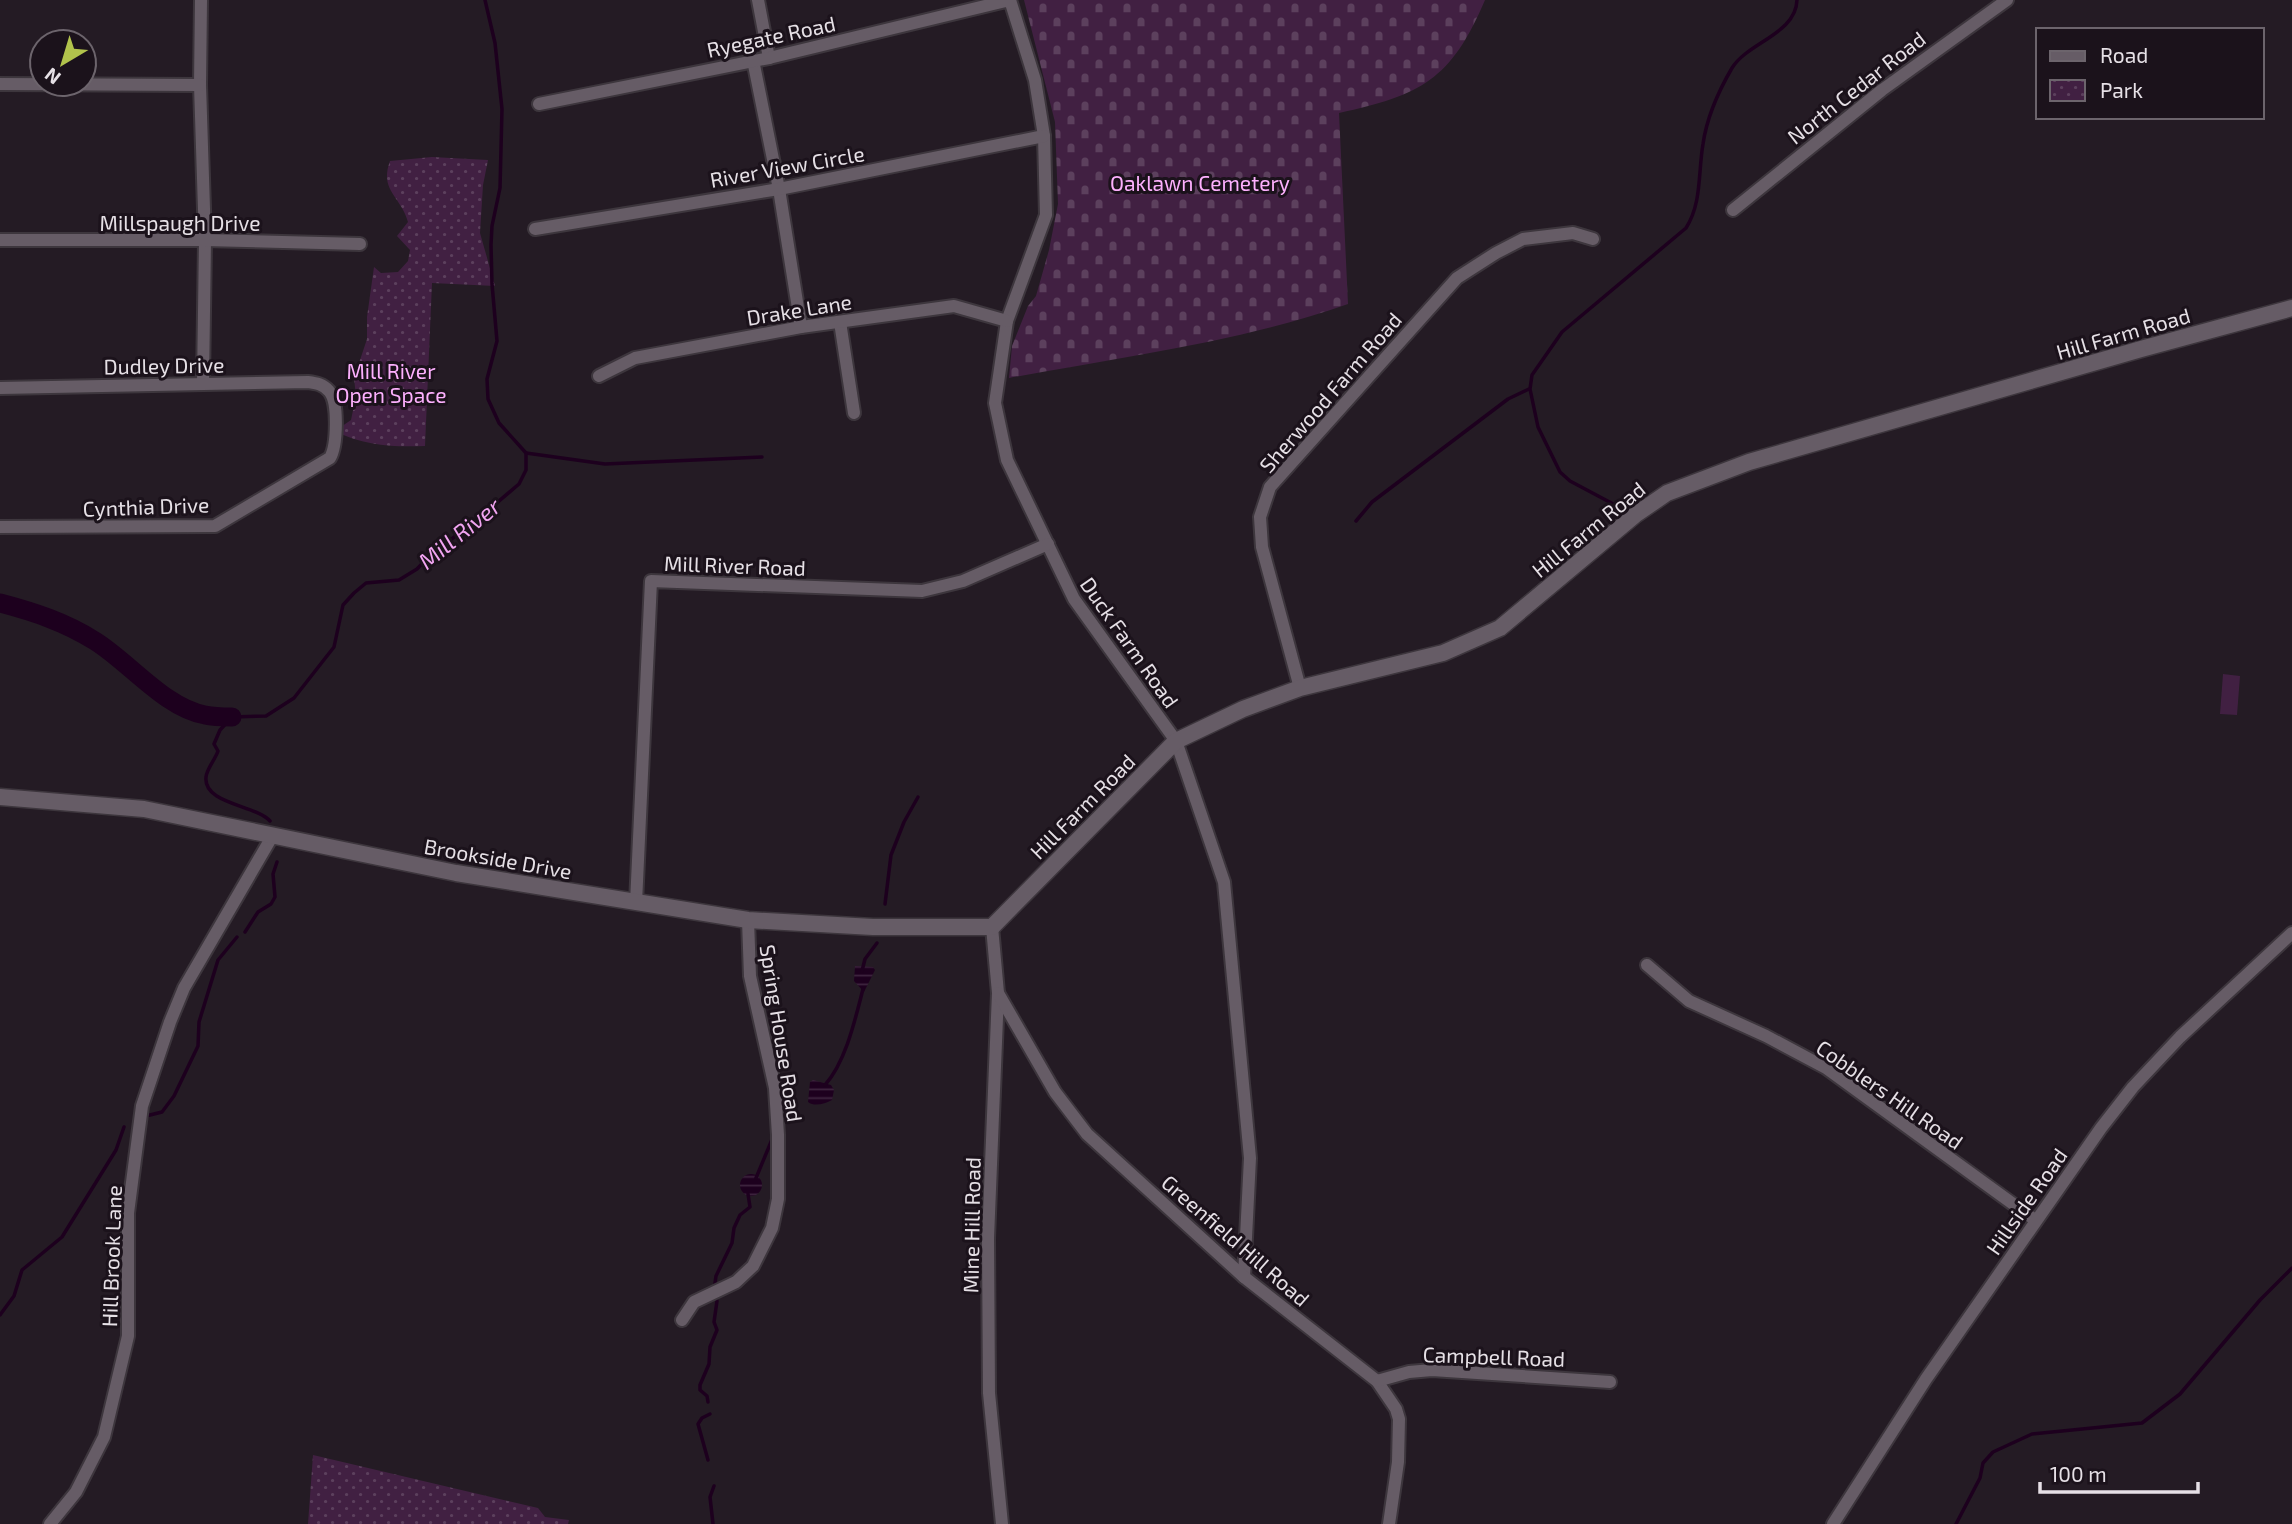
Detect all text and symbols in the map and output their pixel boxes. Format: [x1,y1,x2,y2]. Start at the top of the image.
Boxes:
street label: Ryegate Road [704,10,838,62]
street label: North Cedar Road [1782,25,1930,149]
north arrow [28,28,98,98]
legend [2036,28,2264,119]
text: Road [2100,42,2148,67]
text: N [40,64,65,90]
text: Park [2100,77,2143,102]
street label: River View Circle [708,140,866,192]
park label: Oaklawn Cemetery [1110,170,1290,195]
street label: Millspaugh Drive [100,210,260,235]
street label: Drake Lane [745,288,853,330]
street label: Hill Farm Road [2053,302,2193,364]
street label: Sherwood Farm Road [1254,307,1406,477]
street label: Dudley Drive [103,351,225,379]
park label: Mill River Open Space [335,358,447,407]
street label: Hill Farm Road [1526,476,1650,582]
street label: Cynthia Drive [82,491,210,521]
water label: Mill River [412,491,506,575]
street label: Mill River Road [664,550,806,580]
street label: Duck Farm Road [1076,572,1184,712]
street label: Hill Farm Road [1024,748,1140,864]
street label: Brookside Drive [422,833,574,883]
street label: Spring House Road [756,943,808,1123]
street label: Cobblers Hill Road [1812,1034,1968,1154]
street label: Hillside Road [1980,1143,2072,1259]
street label: Mine Hill Road [957,1157,985,1293]
street label: Greenfield Hill Road [1157,1169,1315,1311]
street label: Hill Brook Lane [96,1185,126,1327]
street label: Campbell Road [1422,1341,1566,1371]
scale bar [2040,1450,2198,1494]
text: 100 m [2050,1461,2107,1486]

